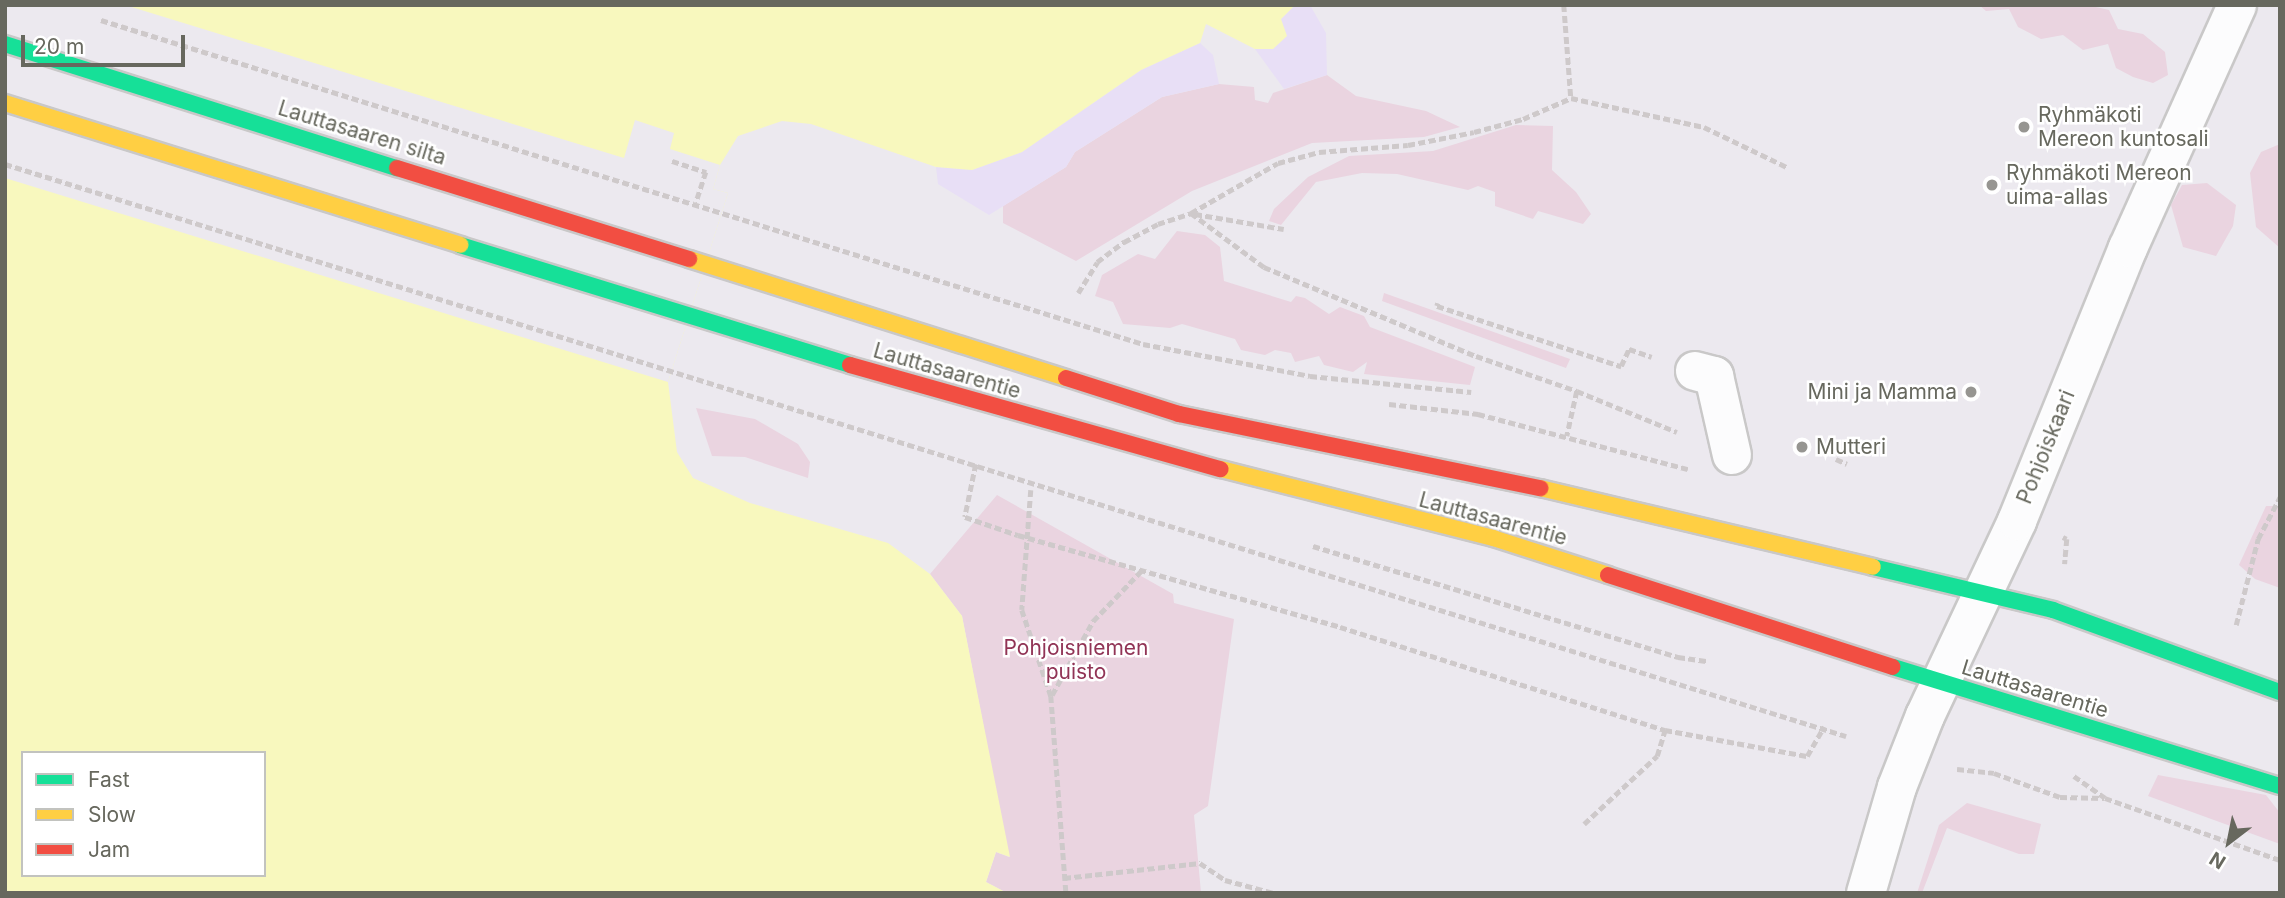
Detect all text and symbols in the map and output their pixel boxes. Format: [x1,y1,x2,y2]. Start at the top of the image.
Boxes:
scale bar [24,21,189,65]
text: 20 m [34,34,84,59]
street label: Lauttasaaren silta [275,95,449,171]
place label: Ryhmäkoti Mereon kuntosali [2038,102,2209,152]
marker: Ryhmäkoti Mereon kuntosali [2016,119,2032,135]
place label: Ryhmäkoti Mereon uima-allas [2006,160,2192,210]
marker: Ryhmäkoti Mereon uima-allas [1984,177,2000,193]
street label: Lauttasaarentie [870,338,1024,404]
place label: Mini ja Mamma [1807,379,1957,405]
marker: Mini ja Mamma [1963,384,1979,400]
street label: Pohjoiskaari [2012,386,2080,508]
place label: Mutteri [1816,434,1886,460]
marker: Mutteri [1794,439,1810,455]
street label: Lauttasaarentie [1416,487,1570,551]
park label: Pohjoisniemen puisto [1004,635,1148,685]
street label: Lauttasaarentie [1959,655,2111,723]
legend [21,751,266,877]
text: Fast [88,767,130,792]
text: Slow [88,802,136,827]
north arrow [2194,807,2264,877]
text: Jam [88,837,130,862]
text: N [2205,847,2230,874]

